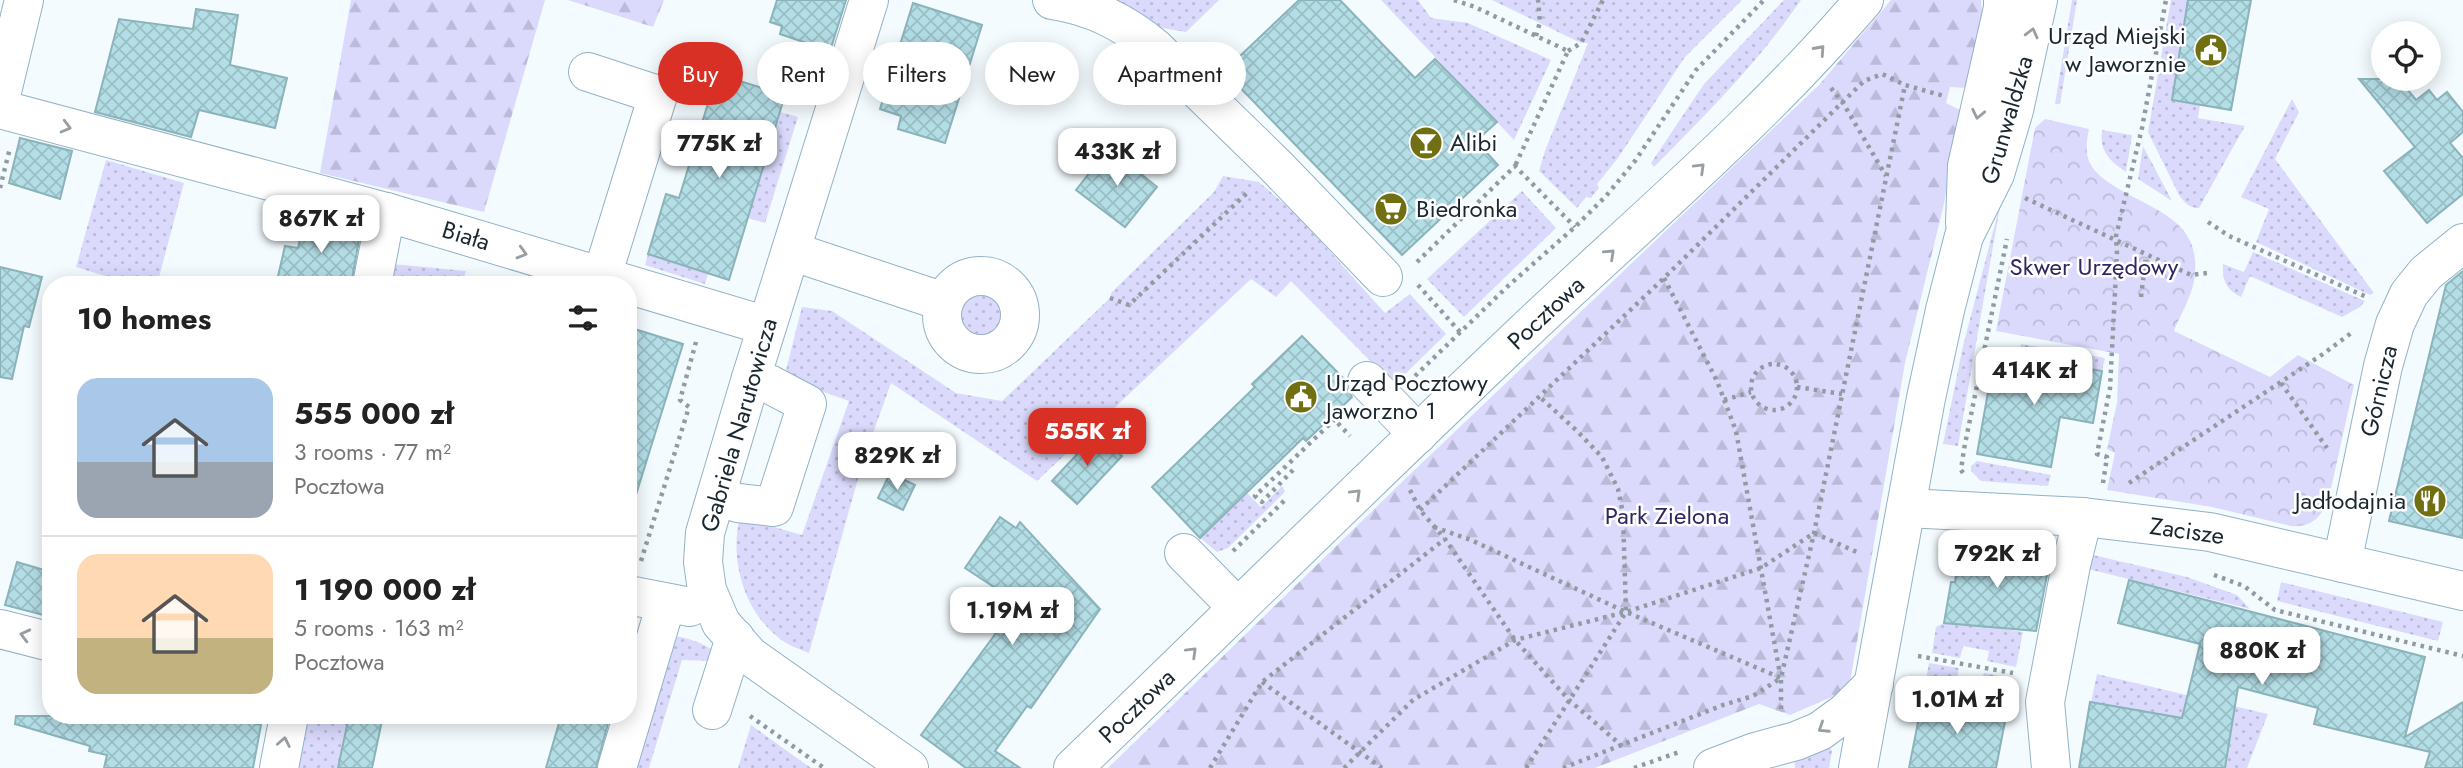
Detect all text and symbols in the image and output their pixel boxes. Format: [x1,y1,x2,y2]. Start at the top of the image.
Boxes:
place label: Urząd Miejski w Jaworznie [2048,18,2186,81]
map controls [2371,21,2441,91]
button: locate [2371,21,2441,91]
one-way arrow [2024,27,2038,39]
public building icon: Urząd Miejski w Jaworznie [2192,31,2230,69]
chip: Buy [658,42,743,105]
chip: Rent [757,42,849,105]
chip: Filters [863,42,971,105]
chip: New [985,42,1079,105]
chip: Apartment [1093,42,1246,105]
one-way arrow [1812,45,1824,58]
street label: Grunwaldzka [1971,52,2042,188]
one-way arrow [1971,108,1986,120]
one-way arrow [60,118,72,133]
pin: 775K zł [654,120,784,180]
bar icon: Alibi [1407,124,1445,162]
place label: Alibi [1450,125,1498,160]
text: 775K zł [677,126,761,160]
pin: 433K zł [1052,128,1182,188]
text: 433K zł [1074,134,1160,168]
one-way arrow [1692,163,1705,176]
supermarket icon: Biedronka [1372,190,1410,228]
place label: Biedronka [1416,191,1517,226]
pin: 867K zł [256,196,386,255]
text: 867K zł [279,201,363,235]
street label: Biała [438,212,494,259]
one-way arrow [516,244,528,259]
one-way arrow [1602,249,1615,262]
park label: Skwer Urzędowy [2010,249,2179,284]
street label: Pocztowa [1499,268,1592,358]
text: 10 homes [77,297,211,340]
icon: filters [564,299,602,337]
street label: Gabriela Narutowicza [691,314,786,536]
street label: Górnicza [2351,342,2406,440]
pin: 414K zł [1969,348,2099,407]
text: 414K zł [1991,353,2077,387]
place label: Urząd Pocztowy Jaworzno 1 [1323,365,1488,428]
public building icon: Urząd Pocztowy Jaworzno 1 [1282,378,1320,416]
text: 555 000 zł [294,392,453,435]
icon: home [133,406,217,490]
pin: 555K zł [1022,408,1152,468]
text: 555K zł [1044,414,1130,448]
pin: 829K zł [832,433,962,492]
text: 3 rooms · 77 m² [294,435,451,469]
text: 829K zł [854,438,940,472]
text: Pocztowa [294,469,384,503]
restaurant icon: Jadłodajnia [2411,482,2449,520]
place label: Jadłodajnia [2292,483,2406,518]
one-way arrow [1348,490,1361,503]
park label: Park Zielona [1605,498,1729,533]
street label: Zacisze [2147,508,2227,553]
pin: 792K zł [1932,530,2062,590]
text: 792K zł [1954,536,2040,570]
text: 1 190 000 zł [294,568,475,611]
icon: home [133,582,217,666]
pin: 1.19M zł [940,588,1084,647]
text: 1.19M zł [966,593,1058,627]
text: 5 rooms · 163 m² [294,611,463,645]
pin: 880K zł [2197,628,2327,687]
one-way arrow [19,629,31,643]
text: 880K zł [2219,633,2305,667]
text: Pocztowa [294,645,384,679]
one-way arrow [1184,648,1197,661]
street label: Pocztowa [1091,660,1183,751]
pin: 1.01M zł [1885,676,2029,736]
text: 1.01M zł [1911,682,2003,716]
one-way arrow [1817,719,1830,732]
one-way arrow [276,736,291,748]

